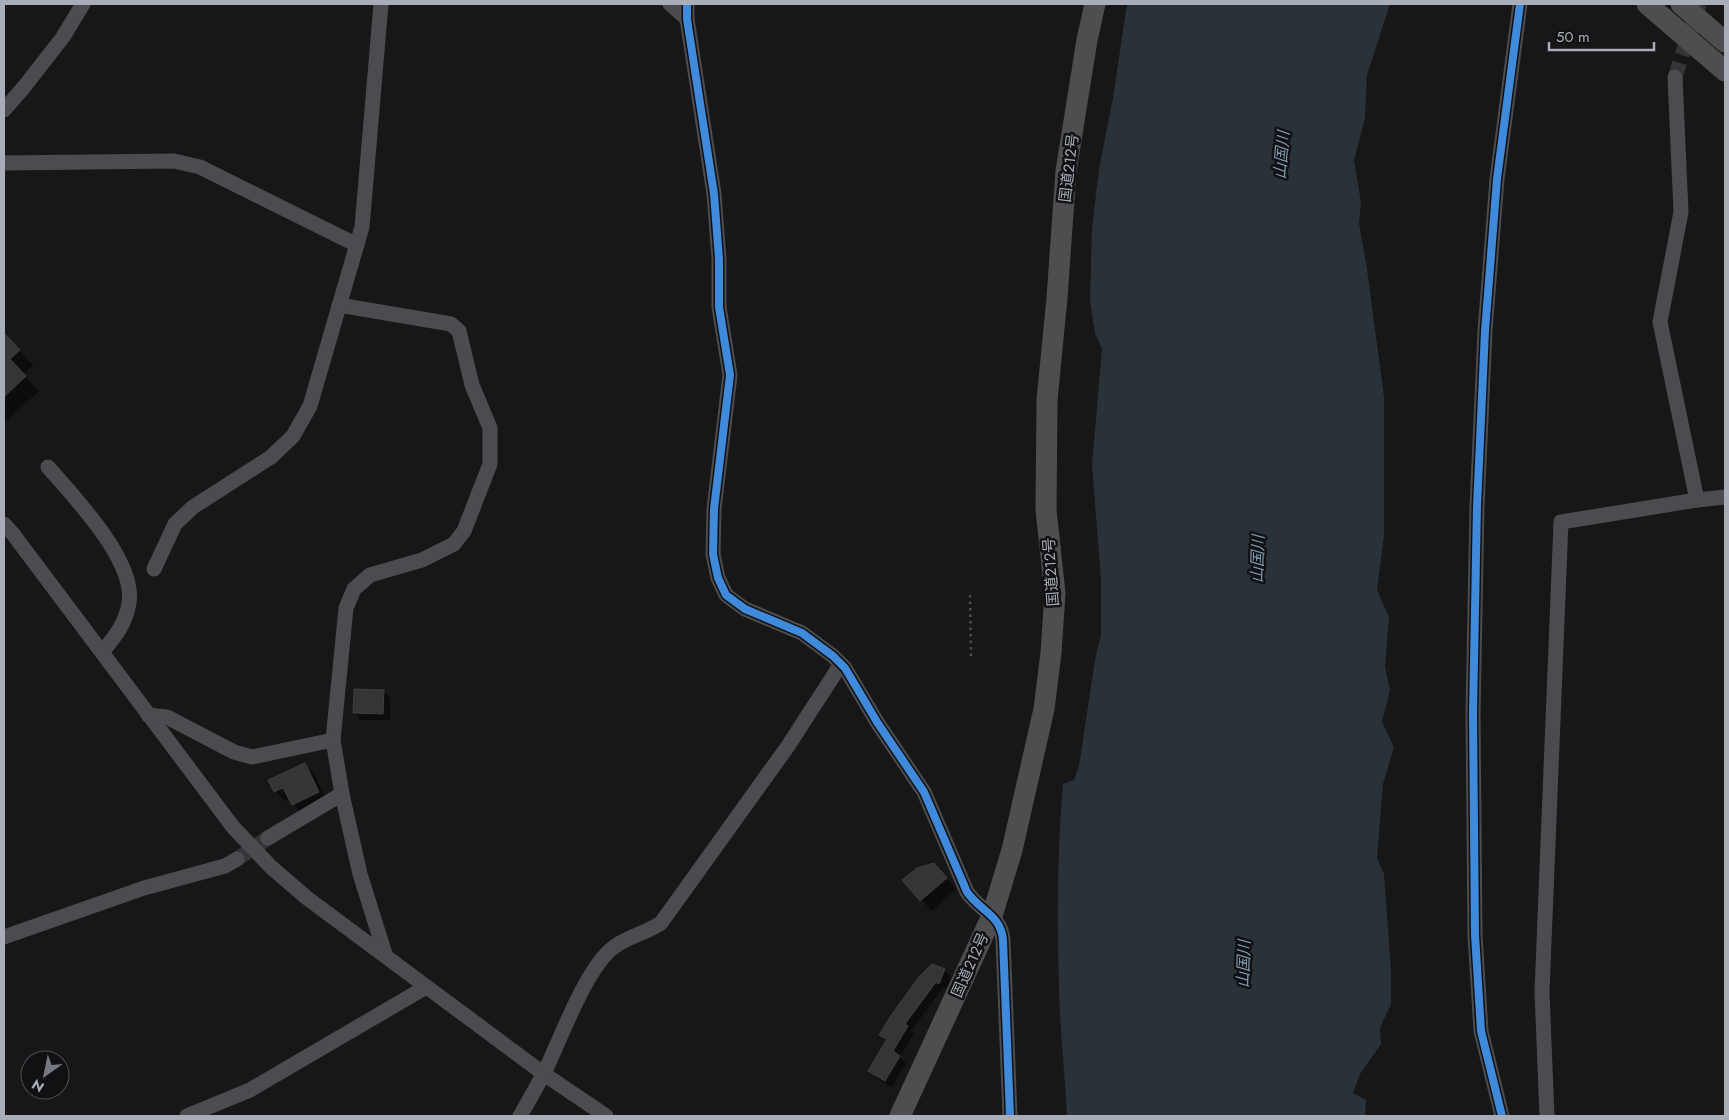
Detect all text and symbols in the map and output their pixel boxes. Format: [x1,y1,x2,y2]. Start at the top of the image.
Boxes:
scale bar [1549,20,1654,52]
text: 50 m [1556,26,1590,48]
water label: 山国川 [1268,128,1295,180]
street label: 国道212号 [1054,133,1084,203]
water label: 山国川 [1245,533,1270,583]
street label: 国道212号 [1038,537,1064,607]
street label: 国道212号 [946,929,994,1001]
water label: 山国川 [1231,938,1256,988]
north arrow [20,1050,70,1100]
text: N [28,1074,48,1097]

